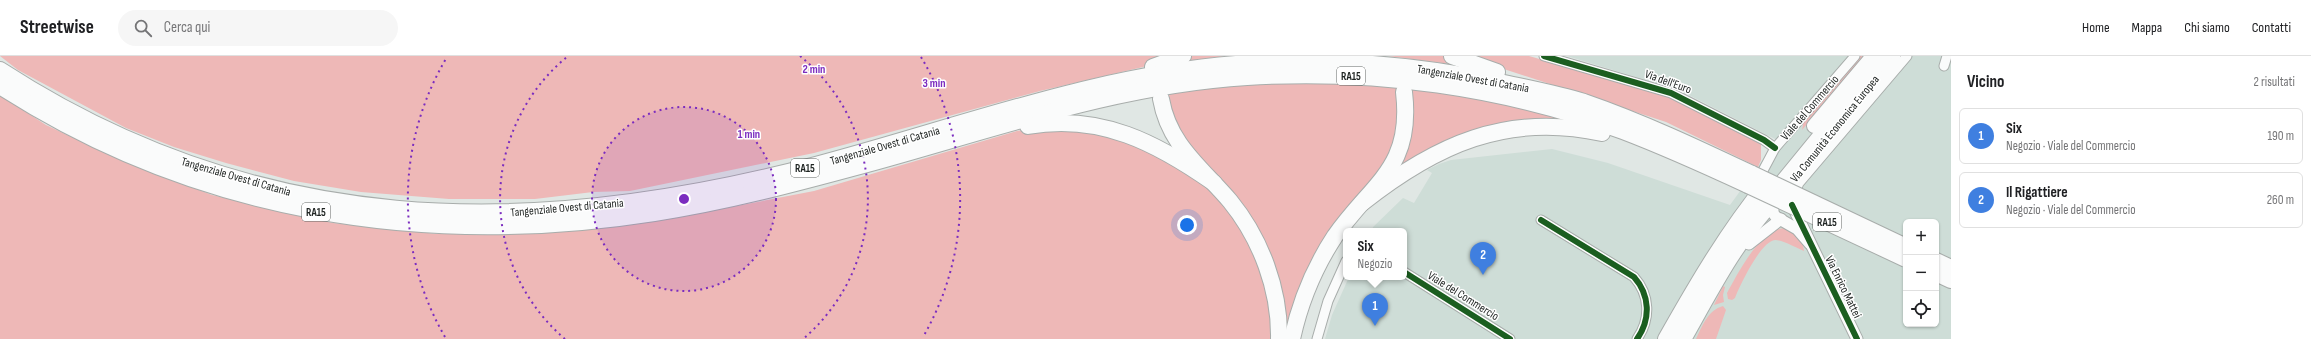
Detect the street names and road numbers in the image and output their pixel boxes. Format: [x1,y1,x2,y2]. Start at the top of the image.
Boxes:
street label: Tangenziale Ovest di Catania [1416,62,1531,96]
road number: RA15 [1337,67,1365,85]
street label: Via dell'Euro [1643,67,1693,97]
street label: Viale del Commercio [1778,72,1842,144]
street label: Via Comunità Economica Europea [1787,72,1883,186]
street label: Tangenziale Ovest di Catania [828,123,942,169]
street label: Tangenziale Ovest di Catania [179,154,293,200]
road number: RA15 [791,159,819,177]
street label: Tangenziale Ovest di Catania [510,196,625,220]
road number: RA15 [302,203,330,221]
road number: RA15 [1813,213,1841,231]
street label: Via Enrico Mattei [1821,253,1865,321]
street label: Viale del Commercio [1425,268,1501,324]

